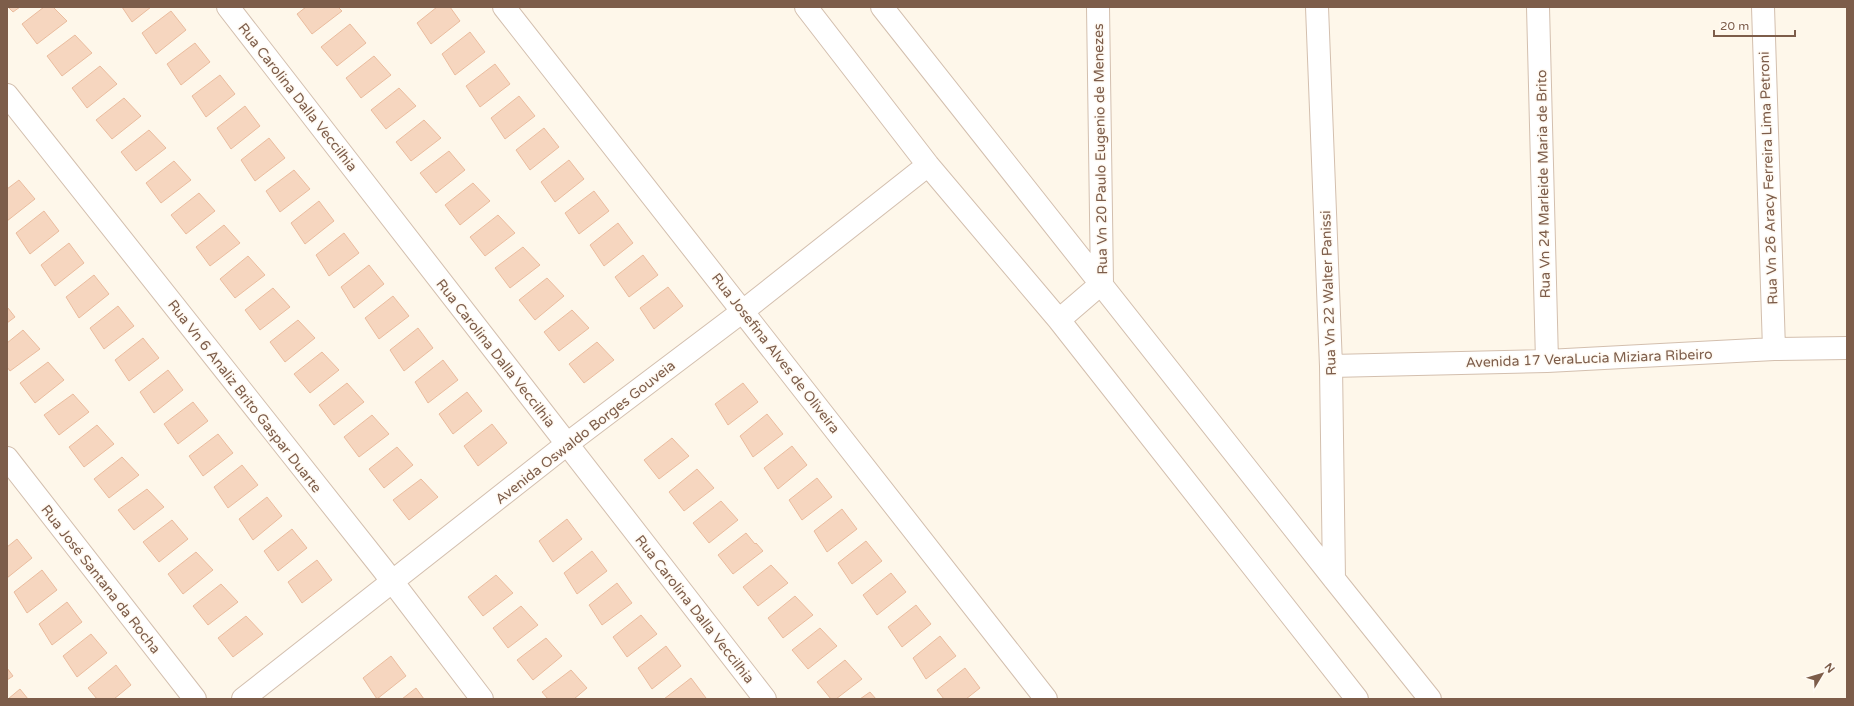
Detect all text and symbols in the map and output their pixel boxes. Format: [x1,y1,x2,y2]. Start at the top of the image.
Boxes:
scale bar [1714,12,1795,38]
text: 20 m [1720,19,1749,33]
street label: Rua Carolina Dalla Veccilhia [234,20,361,175]
street label: Rua Vn 20 Paulo Eugenio de Menezes [1090,23,1111,275]
street label: Rua Vn 26 Aracy Ferreira Lima Petroni [1756,51,1781,305]
street label: Rua Vn 24 Marleide Maria de Brito [1533,69,1554,299]
street label: Rua Vn 22 Walter Panissi [1317,210,1340,376]
street label: Rua Josefina Alves de Oliveira [708,270,843,437]
street label: Rua Carolina Dalla Veccilhia [432,276,559,431]
street label: Rua Vn 6 Analiz Brito Gaspar Duarte [164,296,325,496]
street label: Avenida 17 VeraLucia Miziara Ribeiro [1465,346,1713,371]
street label: Avenida Oswaldo Borges Gouveia [492,357,679,508]
street label: Rua José Santana da Rocha [37,502,164,657]
street label: Rua Carolina Dalla Veccilhia [631,532,758,687]
north arrow [1802,654,1842,694]
text: N [1822,661,1837,676]

